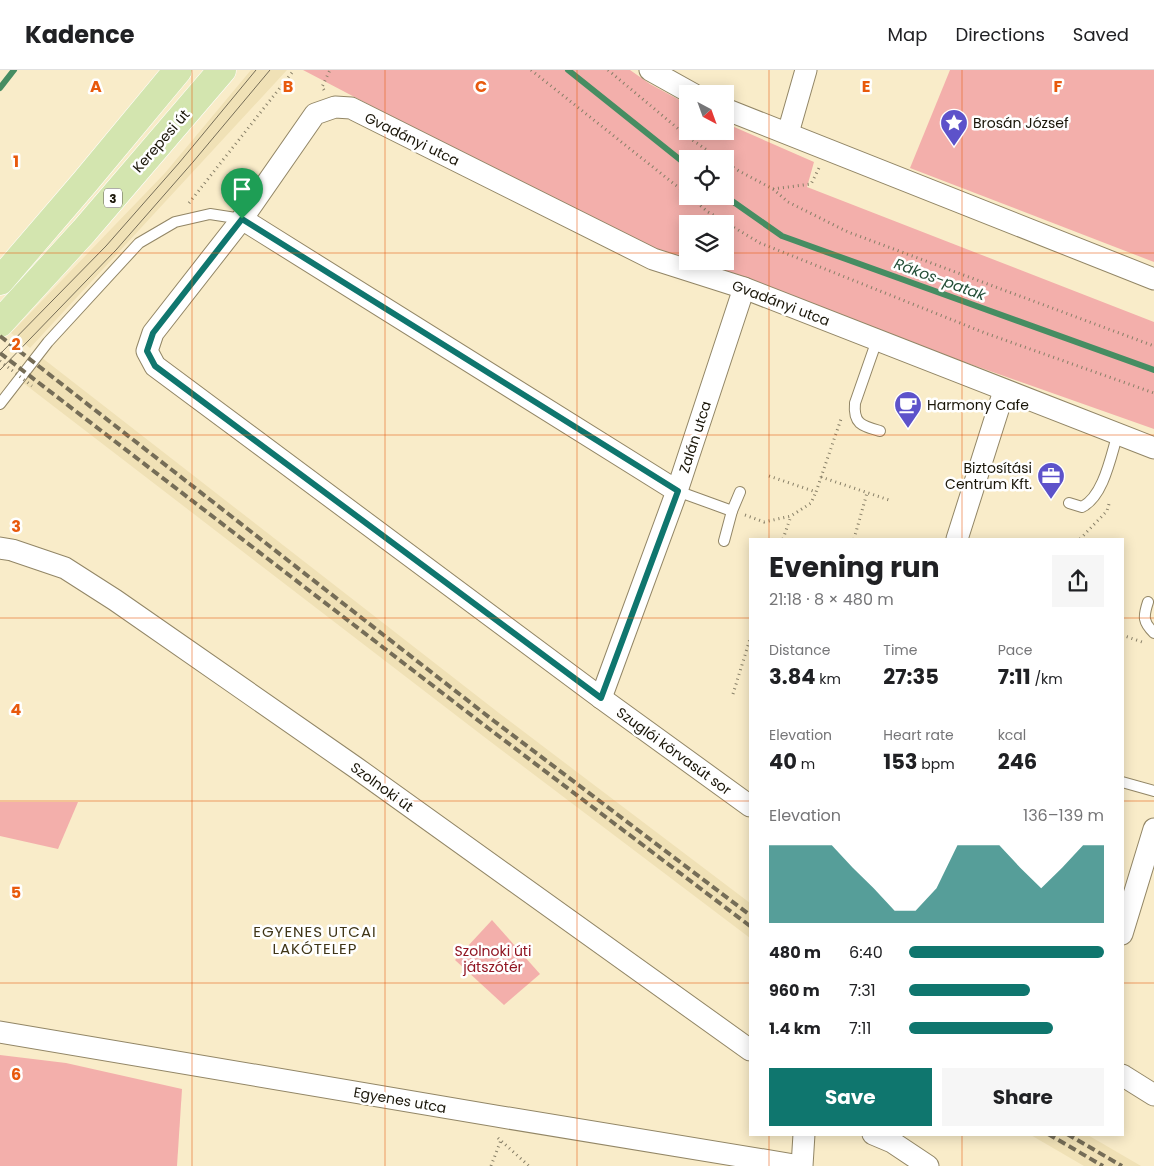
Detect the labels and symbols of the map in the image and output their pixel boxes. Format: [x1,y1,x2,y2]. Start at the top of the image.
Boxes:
text: A [90,75,102,98]
text: B [283,75,293,98]
text: C [475,75,487,98]
text: E [862,75,870,98]
text: F [1054,75,1063,98]
north arrow [679,85,734,140]
street label: Kerepesi út [128,105,194,177]
street label: Gvadányi utca [361,107,463,171]
place icon: Brosán József [939,108,969,147]
place label: Brosán József [973,113,1069,133]
text: 1 [13,150,19,173]
pin [221,168,263,219]
road number: 3 [104,189,122,208]
water label: Rákos-patak [891,253,990,306]
street label: Gvadányi utca [729,275,833,331]
text: 2 [11,333,21,356]
cafe icon: Harmony Cafe [893,390,923,429]
place label: Harmony Cafe [927,395,1029,415]
street label: Zalán utca [674,398,716,476]
place label: Biztosítási Centrum Kft. [945,458,1032,494]
office icon: Biztosítási Centrum Kft. [1036,461,1066,500]
text: 3 [11,515,21,538]
text: 4 [11,698,22,721]
street label: Szuglói körvasút sor [612,702,736,800]
street label: Szolnoki út [346,757,418,817]
text: 5 [11,881,21,904]
district label: EGYENES UTCAI LAKÓTELEP [253,921,377,959]
park label: Szolnoki úti játszótér [455,941,531,977]
text: 6 [11,1063,21,1086]
street label: Egyenes utca [352,1082,448,1118]

